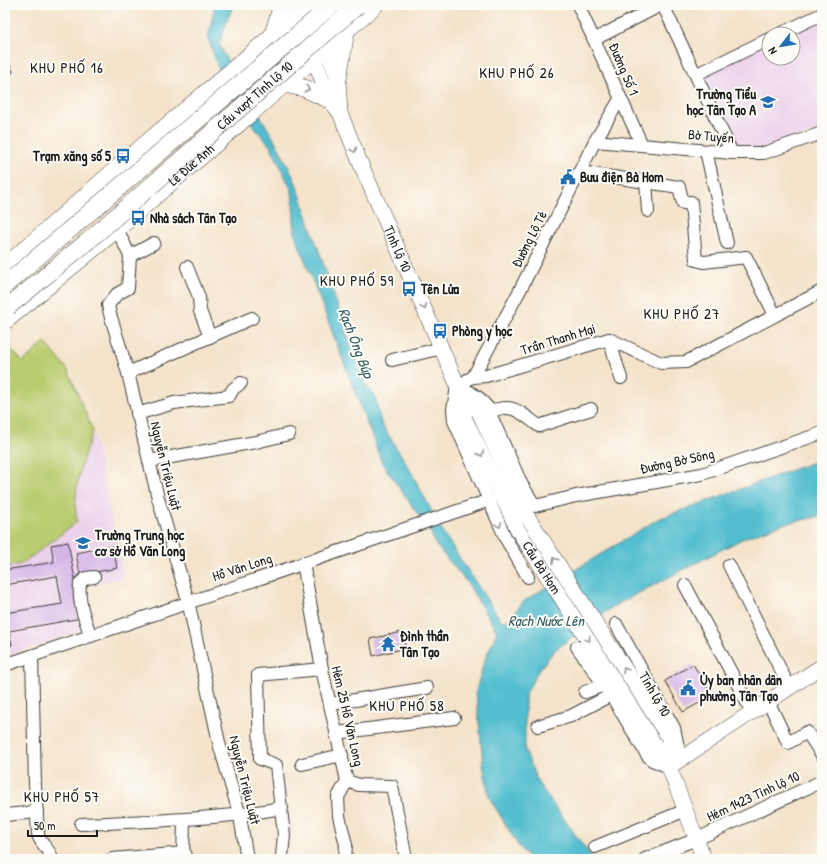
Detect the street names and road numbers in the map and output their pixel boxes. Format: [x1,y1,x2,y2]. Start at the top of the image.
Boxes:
street label: Đường Số 1 [604,40,644,98]
street label: Cầu vượt Tỉnh lộ 10 [212,56,297,134]
street label: Bờ Tuyến [687,124,735,148]
street label: Lê Đức Anh [164,139,218,190]
street label: Đường Lộ Tẻ [506,207,552,271]
street label: Tỉnh lộ 10 [380,222,417,275]
street label: Trần Thanh Mại [518,318,598,359]
street label: Nguyễn Triệu Luật [145,419,187,513]
street label: Đường Bờ Sông [638,443,716,479]
street label: Cầu Bà Hom [518,537,566,598]
street label: Hồ Văn Long [210,548,274,586]
street label: Hẻm 25 Hồ Văn Long [327,664,369,768]
street label: Tỉnh lộ 10 [635,668,676,720]
street label: Nguyễn Triệu Luật [224,733,266,827]
street label: Hẻm 1423 Tỉnh lộ 10 [703,766,802,825]

